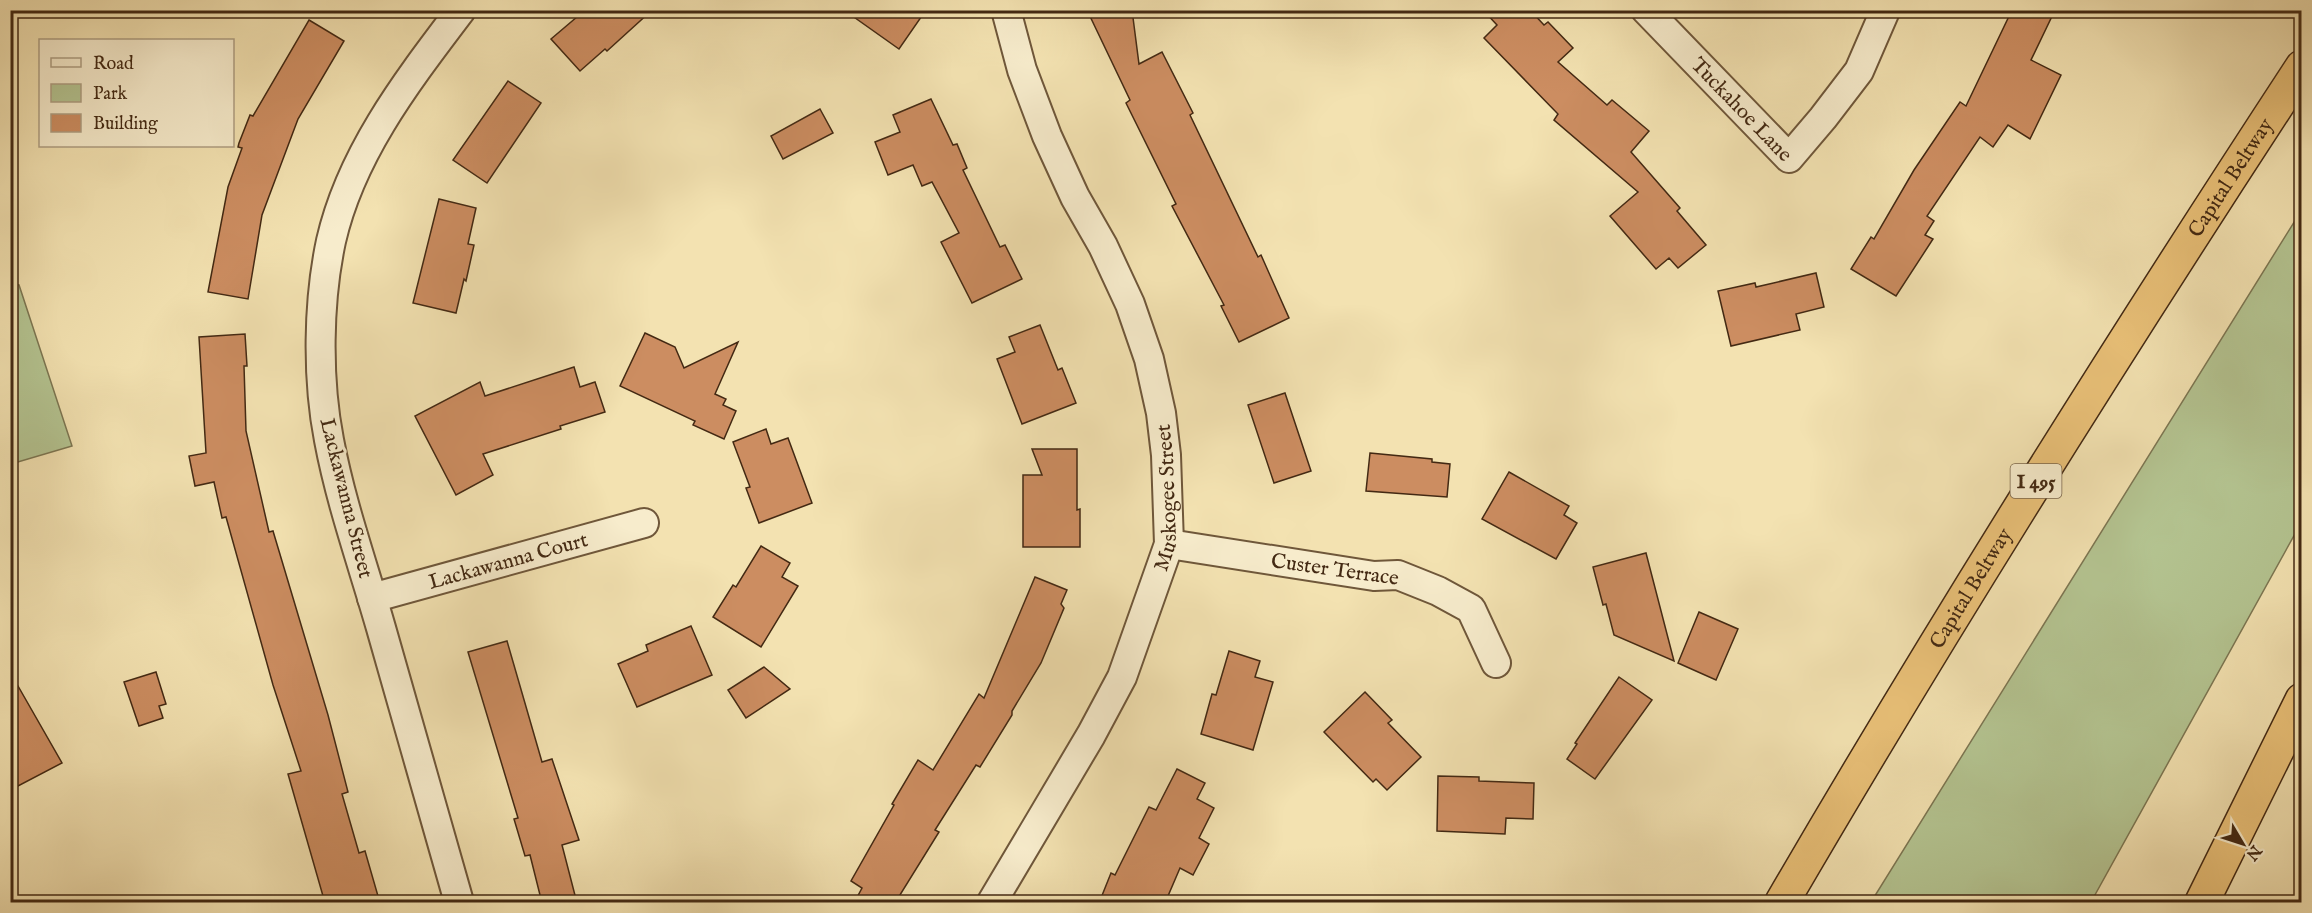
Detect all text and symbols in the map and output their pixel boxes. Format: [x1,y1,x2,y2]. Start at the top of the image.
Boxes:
legend [39,39,234,147]
street label: Tuckahoe Lane [1684,52,1798,169]
text: Road [93,53,134,76]
text: Park [93,83,128,106]
text: Building [93,113,158,136]
street label: Capital Beltway [2183,113,2280,243]
street label: Lackawanna Street [313,415,378,581]
street label: Muskogee Street [1148,423,1184,575]
road number: I 495 [2010,464,2062,498]
street label: Capital Beltway [1924,523,2019,654]
street label: Lackawanna Court [426,527,591,597]
street label: Custer Terrace [1269,548,1401,593]
north arrow [2213,814,2273,874]
text: N [2241,840,2266,864]

